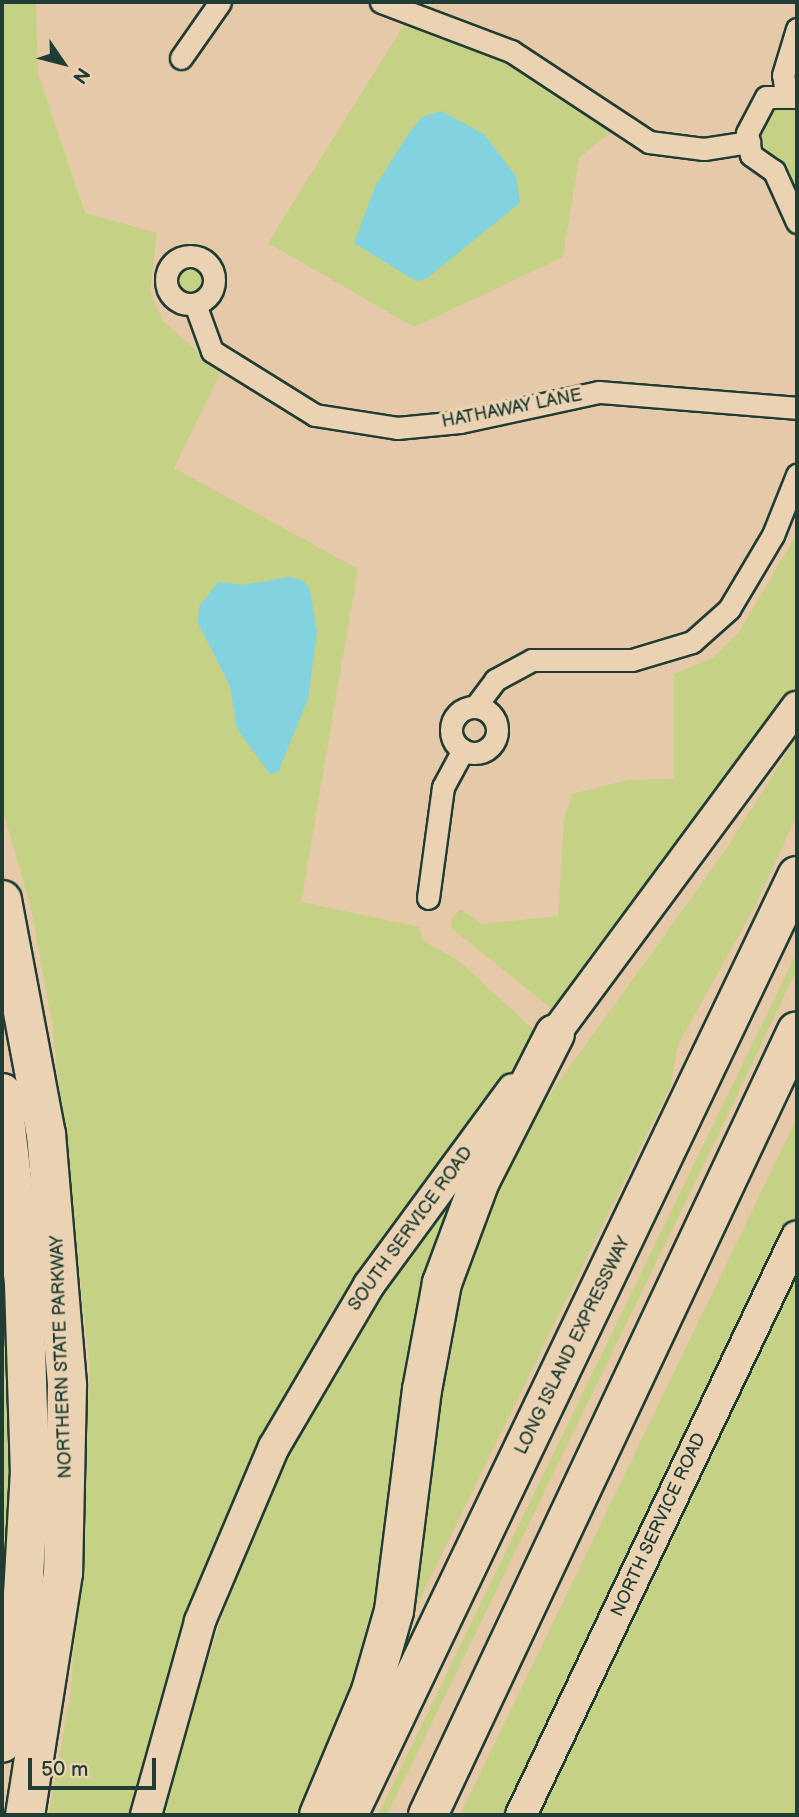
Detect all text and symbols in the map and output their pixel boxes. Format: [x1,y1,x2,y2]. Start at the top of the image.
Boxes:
north arrow [28,28,98,98]
text: N [67,63,94,88]
street label: HATHAWAY LANE [440,385,584,433]
street label: SOUTH SERVICE ROAD [344,1142,478,1316]
street label: LONG ISLAND EXPRESSWAY [511,1234,635,1458]
street label: NORTHERN STATE PARKWAY [47,1235,77,1479]
street label: NORTH SERVICE ROAD [607,1430,711,1620]
scale bar [32,1744,159,1788]
text: 50 m [41,1757,88,1782]

